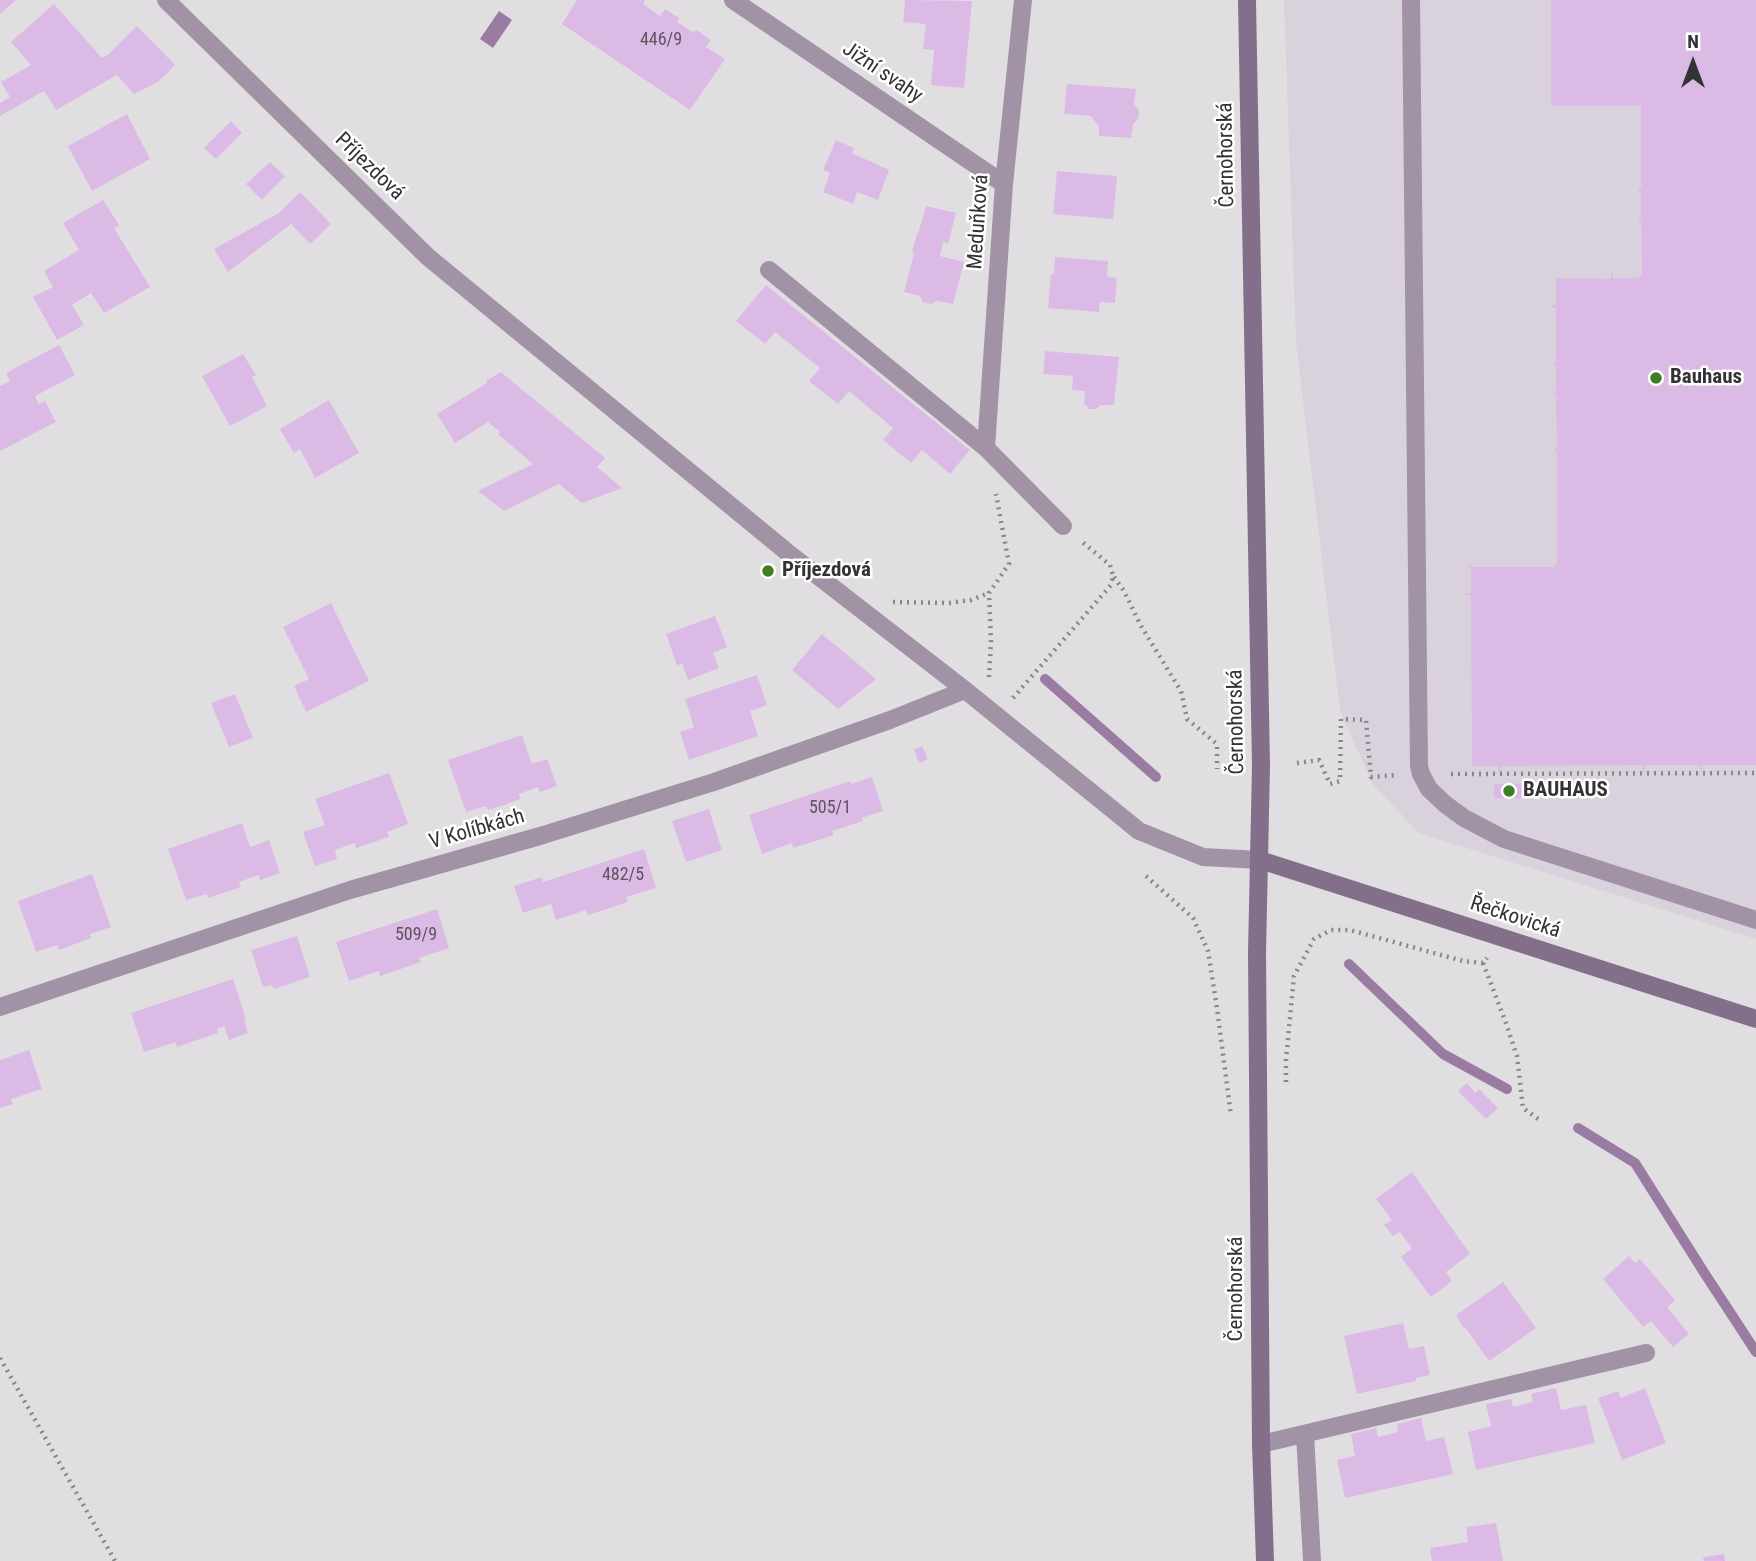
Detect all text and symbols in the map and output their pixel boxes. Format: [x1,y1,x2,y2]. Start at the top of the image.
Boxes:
north arrow [1658,28,1728,98]
house number: 446/9 [640,29,682,51]
text: N [1687,30,1699,53]
street label: Jižní svahy [837,37,927,109]
street label: Černohorská [1213,102,1241,208]
street label: Příjezdová [329,128,409,206]
street label: Meduňková [963,174,995,270]
place label: Bauhaus [1670,365,1742,391]
marker: Bauhaus [1648,370,1664,386]
place label: Příjezdová [782,558,871,584]
marker: Příjezdová [760,563,776,579]
street label: Černohorská [1223,669,1251,775]
place label: BAUHAUS [1523,778,1608,804]
marker: BAUHAUS [1501,783,1517,799]
house number: 505/1 [809,797,851,819]
street label: V Kolíbkách [427,804,527,856]
house number: 482/5 [602,864,644,886]
street label: Řečkovická [1467,892,1563,944]
house number: 509/9 [395,924,437,946]
street label: Černohorská [1224,1236,1250,1342]

